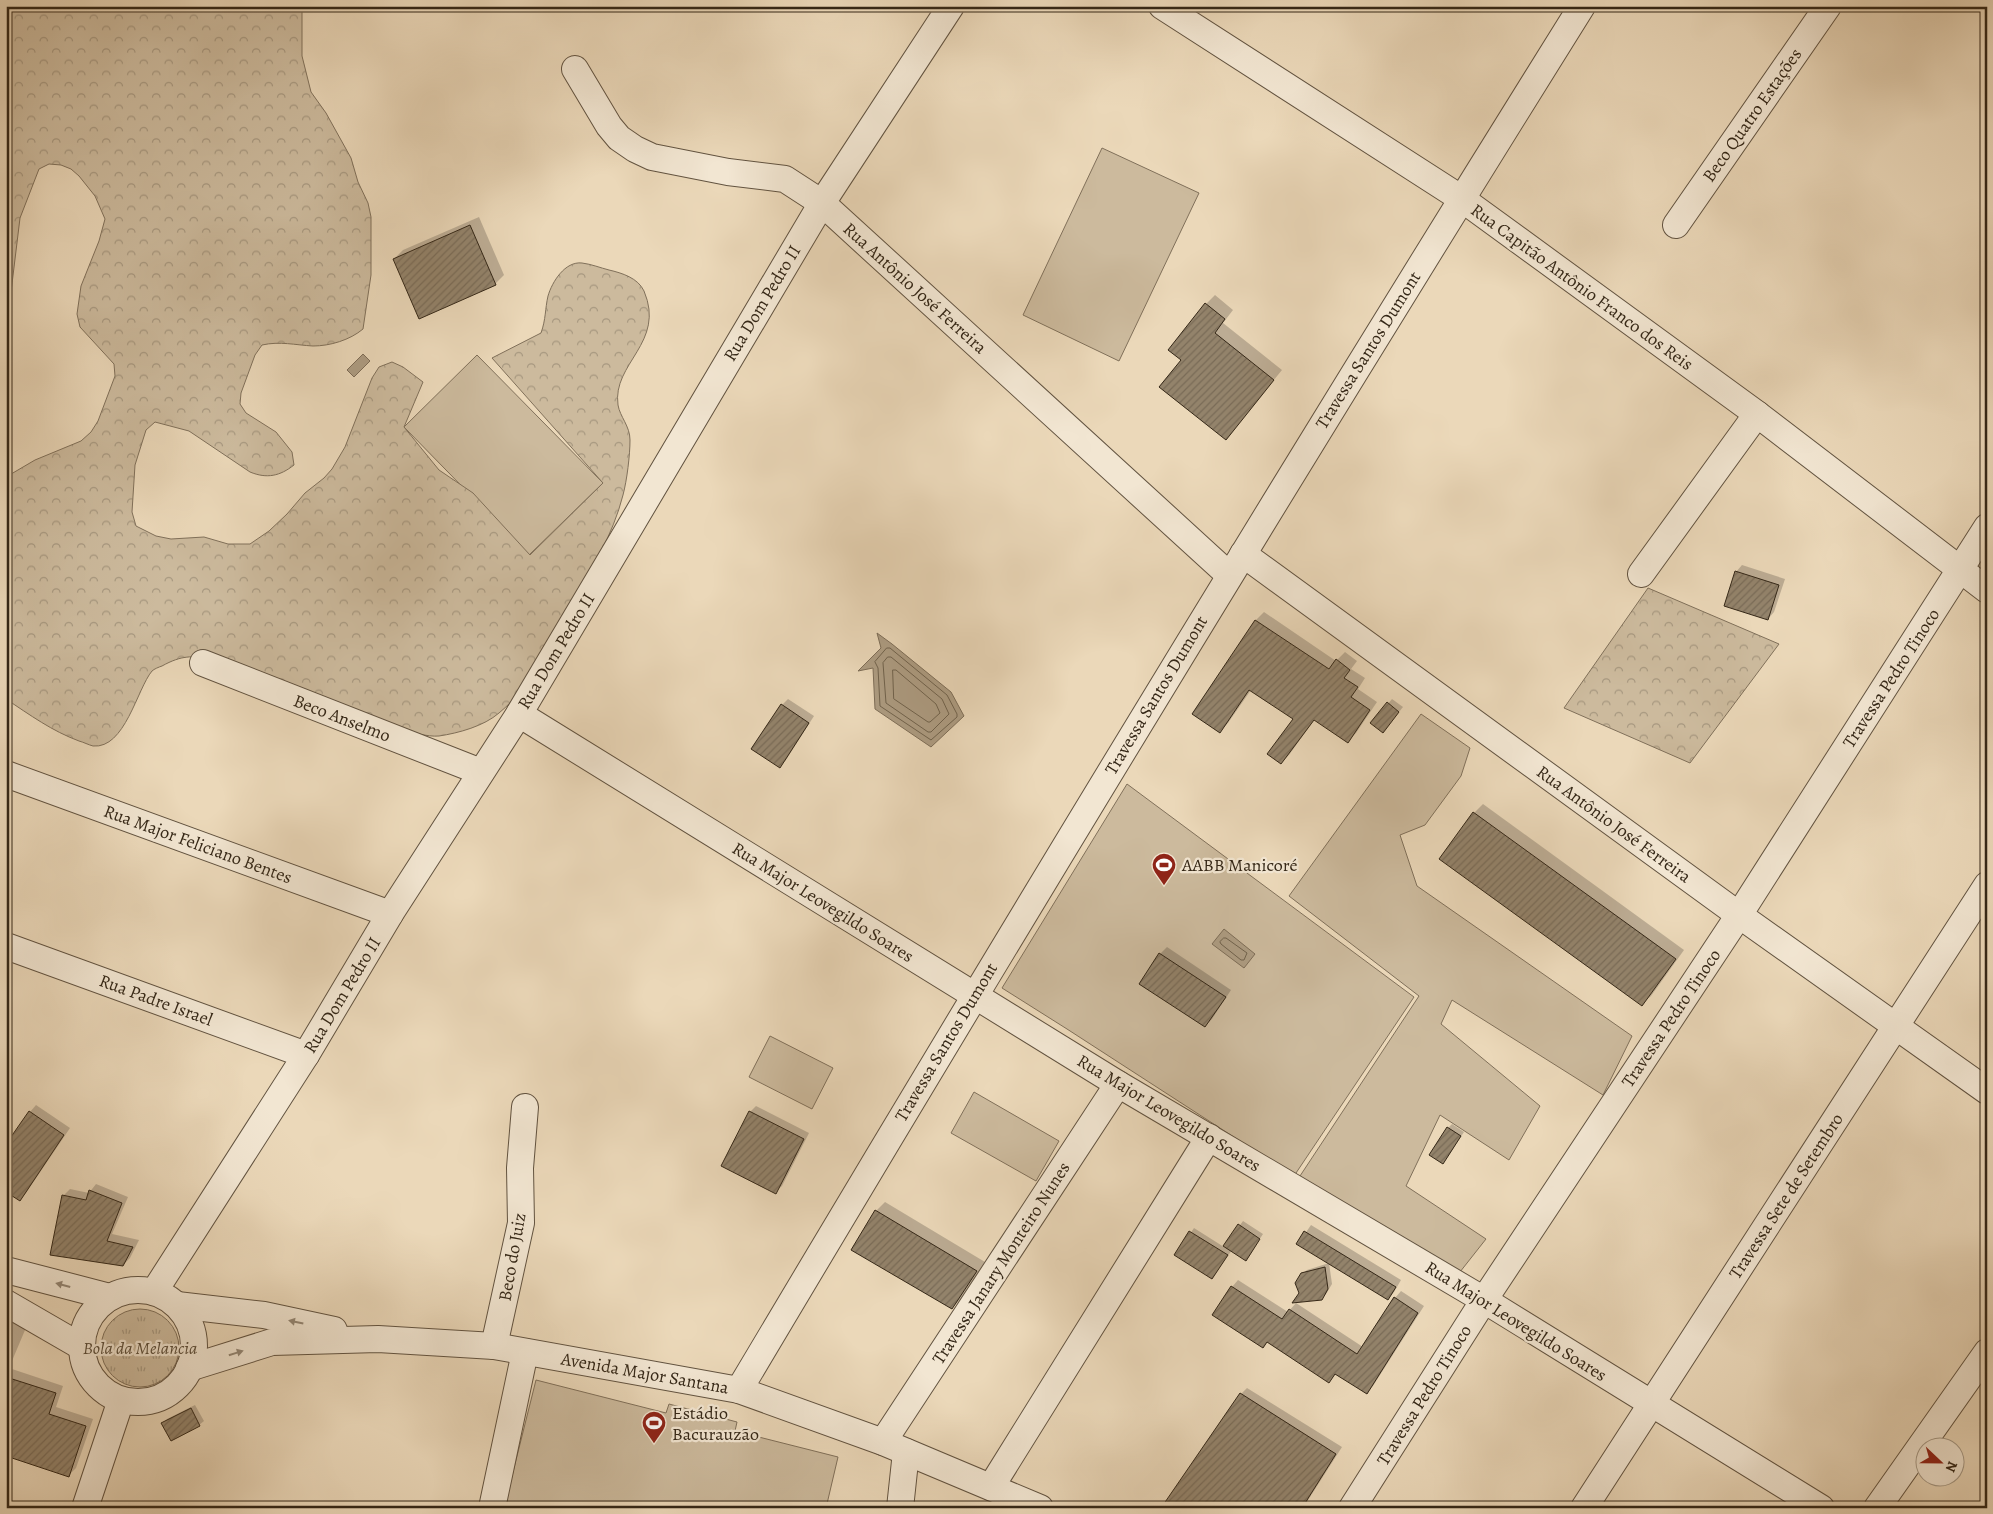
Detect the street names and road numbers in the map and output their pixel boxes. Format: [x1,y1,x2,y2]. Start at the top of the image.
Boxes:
street label: Beco Quatro Estações [1697,43,1807,187]
street label: Rua Capitão Antônio Franco dos Reis [1466,198,1698,376]
street label: Rua Antônio José Ferreira [838,217,993,360]
street label: Rua Dom Pedro II [718,241,806,365]
street label: Travessa Santos Dumont [1310,267,1426,433]
street label: Rua Dom Pedro II [512,589,600,713]
street label: Travessa Pedro Tinoco [1837,604,1945,752]
street label: Travessa Santos Dumont [1099,611,1213,779]
street label: Beco Anselmo [290,688,394,748]
street label: Rua Antônio José Ferreira [1532,760,1697,889]
street label: Rua Major Feliciano Bentes [101,799,295,889]
street label: Rua Major Leovegildo Soares [727,836,919,968]
street label: Rua Dom Pedro II [298,933,386,1057]
street label: Travessa Pedro Tinoco [1616,944,1726,1092]
street label: Travessa Santos Dumont [889,958,1003,1126]
street label: Rua Padre Israel [96,968,217,1032]
street label: Rua Major Leovegildo Soares [1073,1049,1265,1177]
street label: Travessa Sete de Setembro [1723,1108,1849,1284]
street label: Travessa Janary Monteiro Nunes [926,1157,1076,1369]
street label: Beco do Juiz [492,1211,532,1303]
street label: Rua Major Leovegildo Soares [1420,1255,1612,1387]
street label: Travessa Pedro Tinoco [1371,1320,1477,1470]
street label: Avenida Major Santana [558,1346,731,1400]

